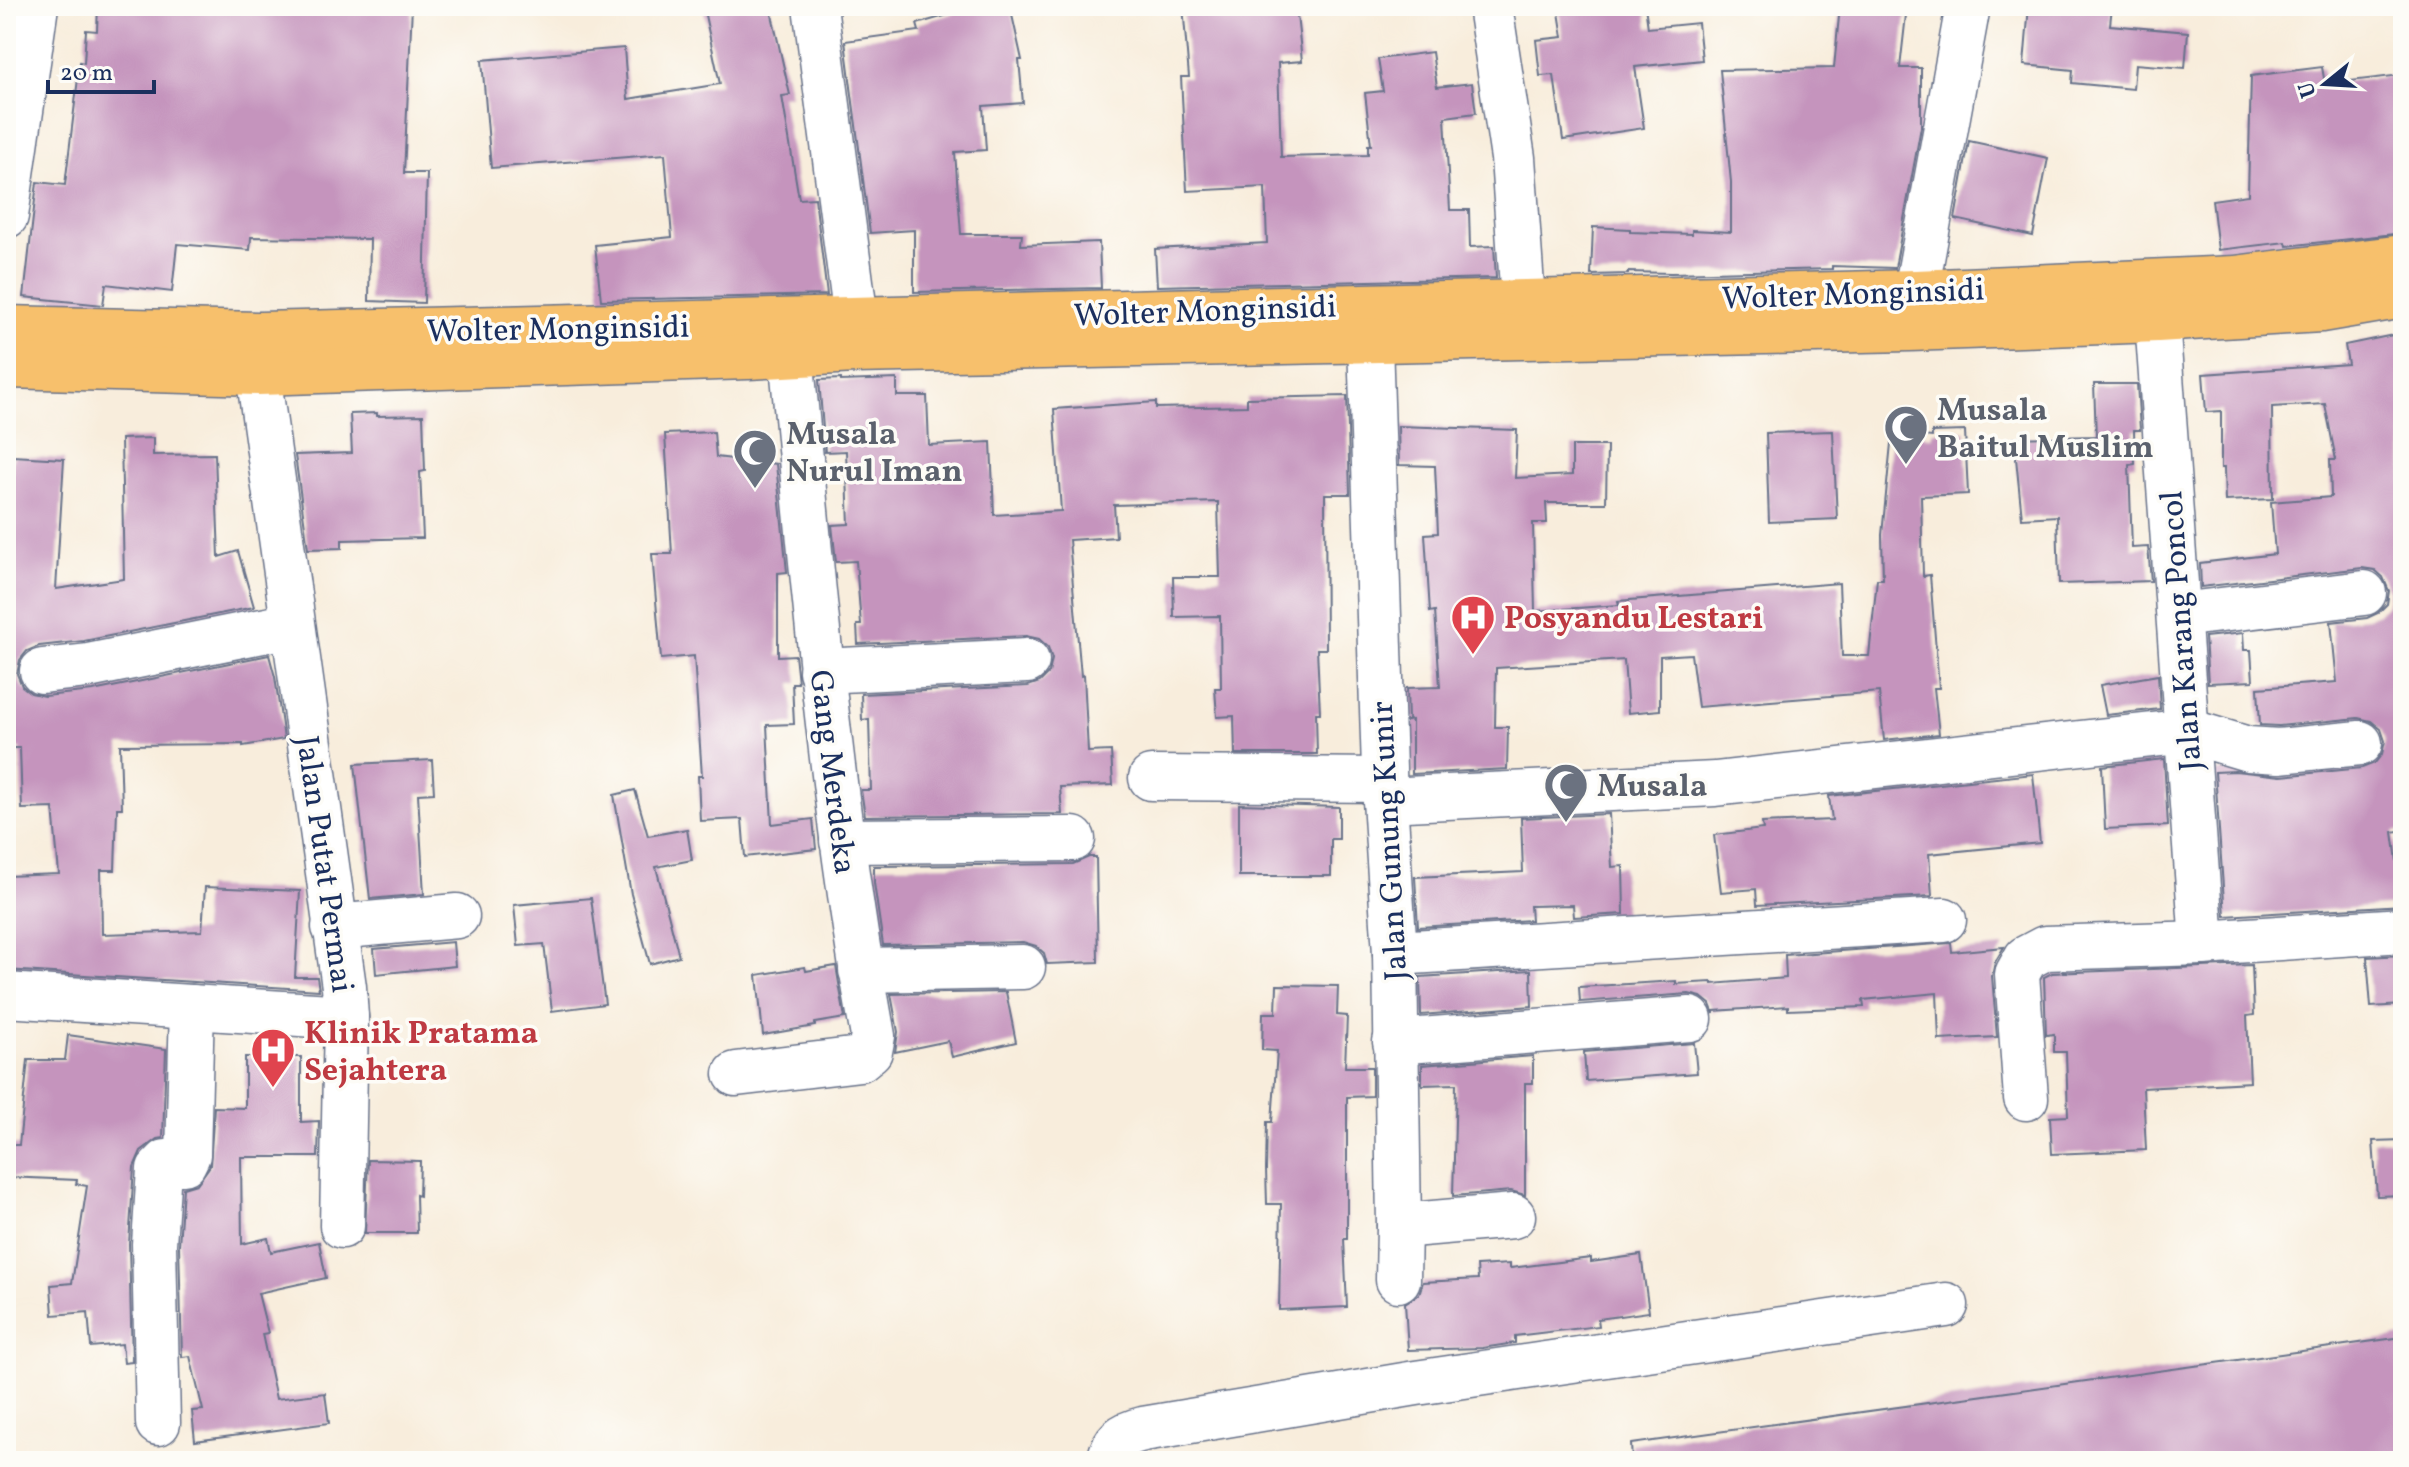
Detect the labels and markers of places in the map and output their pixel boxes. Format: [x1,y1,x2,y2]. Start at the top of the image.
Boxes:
place label: Musala Baitul Muslim [1937,390,2154,471]
mosque icon: Musala Baitul Muslim [1882,403,1930,466]
place label: Musala Nurul Iman [786,414,962,495]
mosque icon: Musala Nurul Iman [731,427,779,490]
hospital icon: Posyandu Lestari [1449,593,1497,656]
place label: Posyandu Lestari [1504,598,1763,642]
mosque icon: Musala [1542,761,1590,824]
place label: Musala [1597,766,1707,810]
place label: Klinik Pratama Sejahtera [304,1013,538,1094]
hospital icon: Klinik Pratama Sejahtera [249,1026,297,1089]

